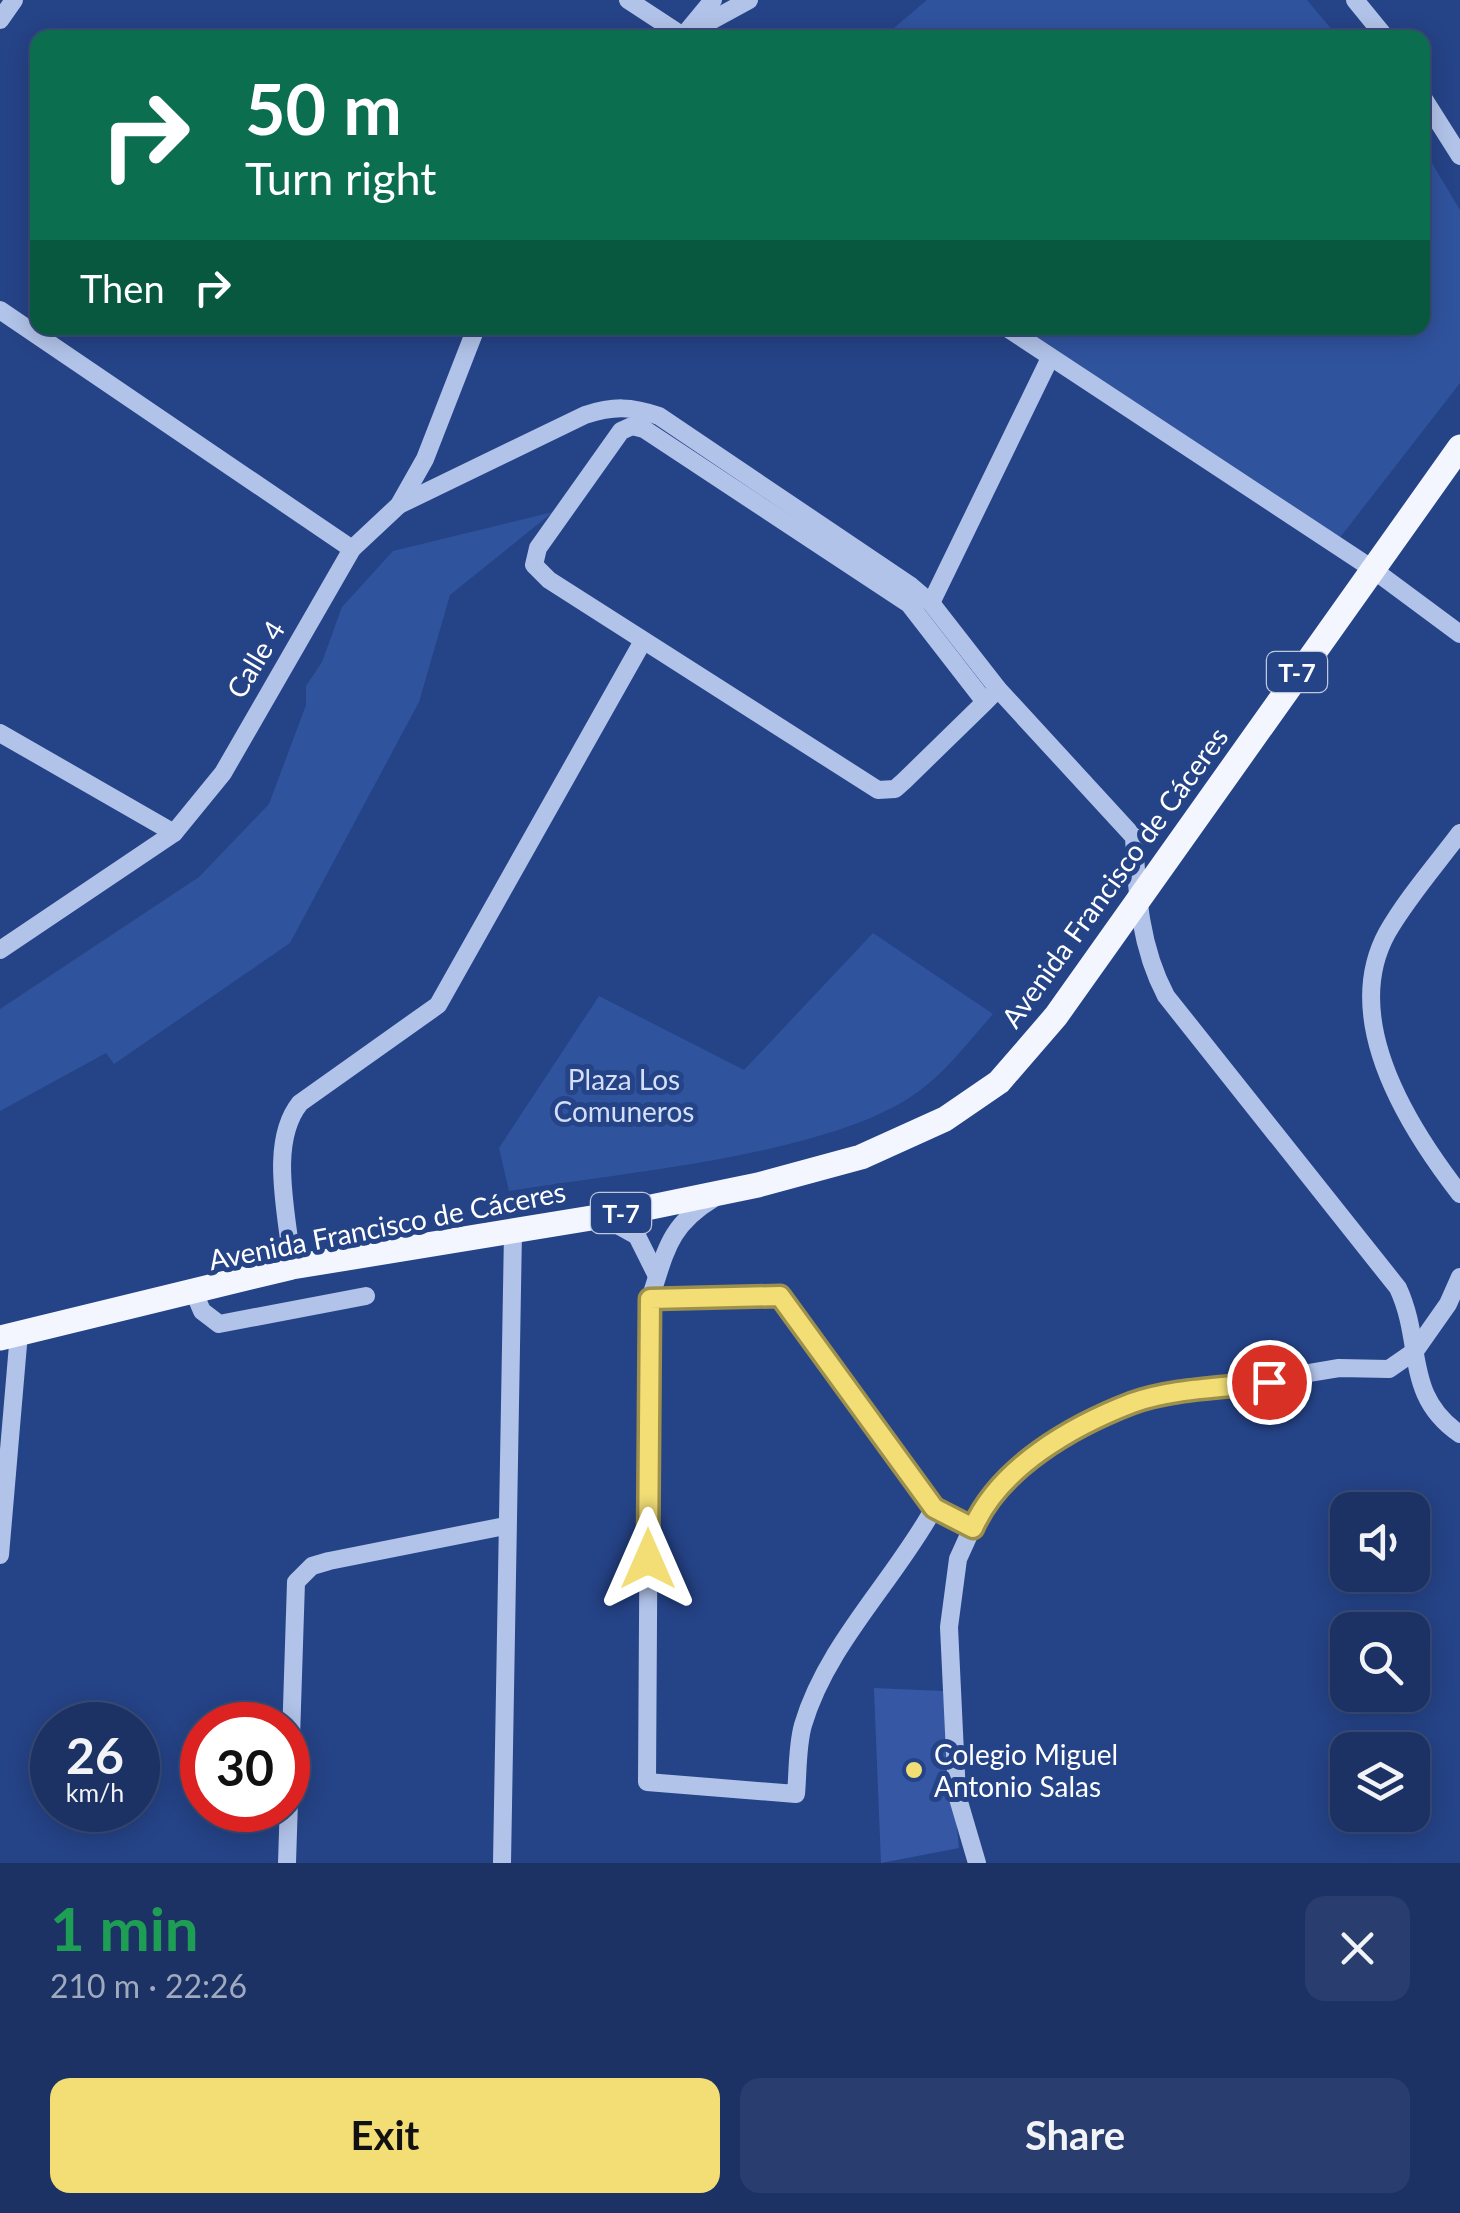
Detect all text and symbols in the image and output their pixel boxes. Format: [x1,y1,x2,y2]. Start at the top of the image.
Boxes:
text: 50 m [245,66,402,150]
icon: right [80,70,210,200]
text: Turn right [245,151,436,205]
icon: right [185,260,240,315]
text: Then [80,265,165,311]
street label: Calle 4 [219,614,291,704]
road number: T-7 [1267,652,1327,692]
street label: Avenida Francisco de Cáceres [994,720,1234,1034]
park label: Plaza Los Comuneros [554,1062,694,1128]
street label: Avenida Francisco de Cáceres [206,1174,568,1276]
road number: T-7 [591,1193,651,1233]
pin [1227,1340,1312,1425]
icon: arrive [1242,1355,1297,1410]
map controls [1330,1492,1430,1832]
button: sound [1330,1492,1430,1592]
position arrow [596,1507,700,1611]
button: search [1330,1612,1430,1712]
speed limit sign: 30 [180,1702,310,1832]
text: 26 [66,1725,124,1785]
button: layers [1330,1732,1430,1832]
place label: Colegio Miguel Antonio Salas [934,1737,1118,1803]
marker: Colegio Miguel Antonio Salas [903,1759,925,1781]
text: km/h [66,1777,124,1807]
text: 1 min [50,1892,199,1964]
button: close [1305,1896,1410,2001]
text: 210 m · 22:26 [50,1966,247,2005]
button: Exit [50,2078,720,2193]
button: Share [740,2078,1410,2193]

